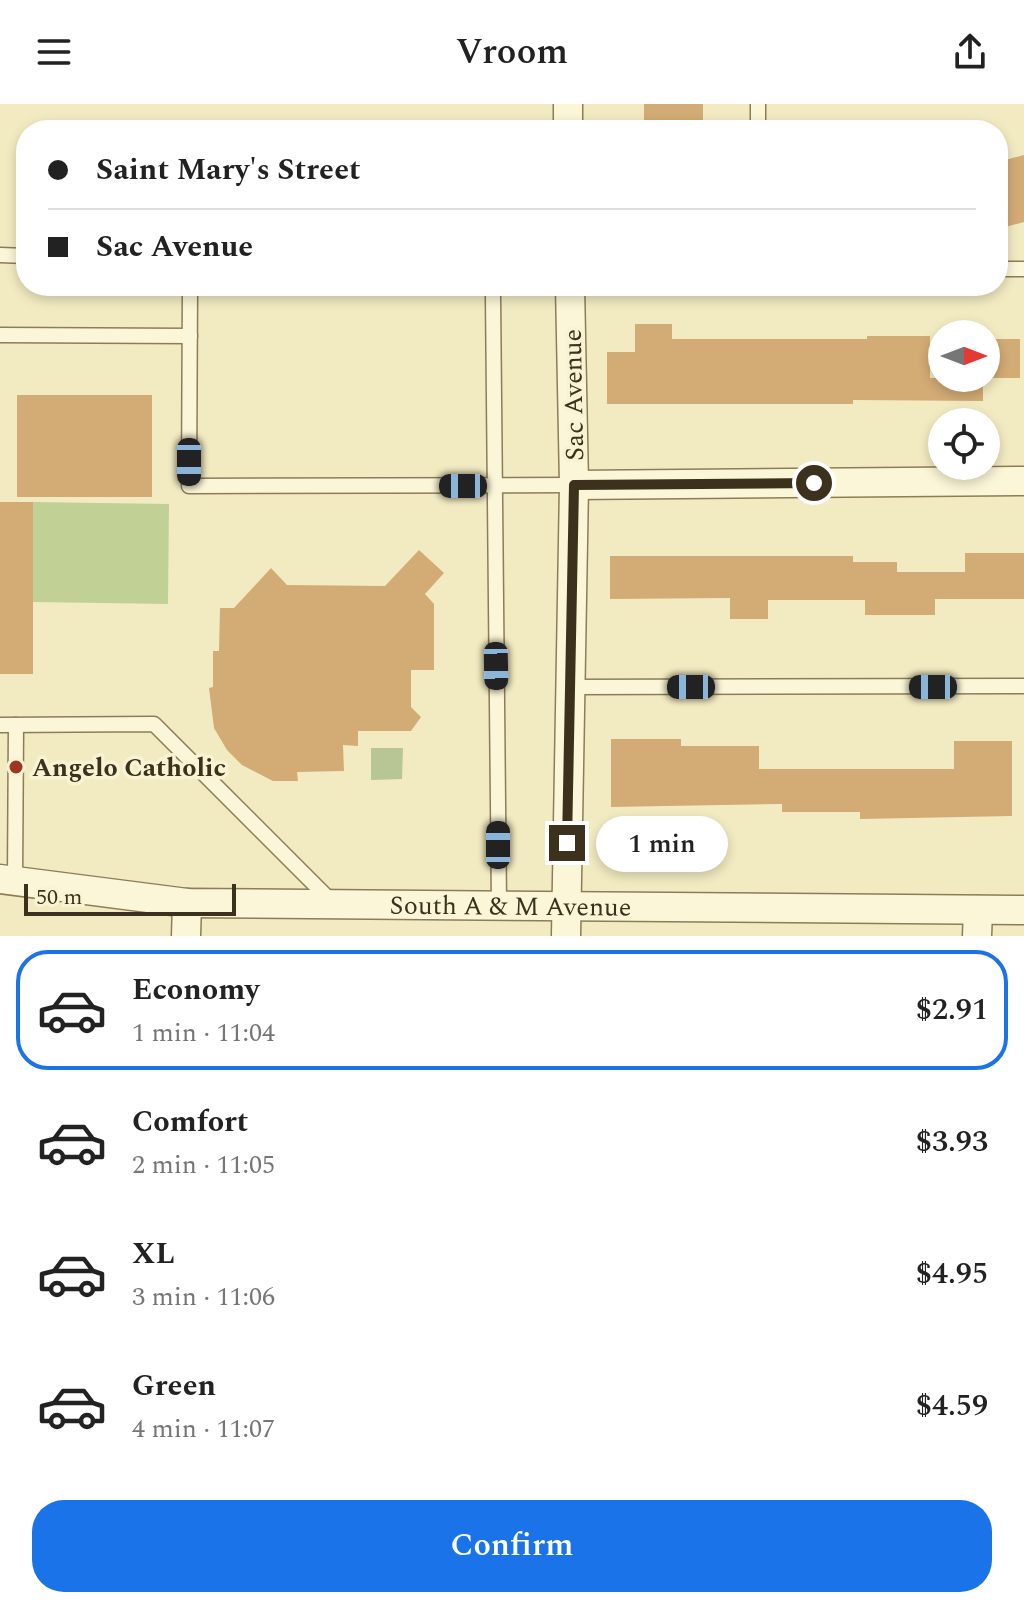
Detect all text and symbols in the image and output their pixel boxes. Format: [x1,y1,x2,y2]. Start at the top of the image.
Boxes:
text: Vroom [456,25,568,80]
icon: menu [32,30,76,74]
icon: share [948,30,992,74]
text: Saint Mary's Street [96,147,361,193]
text: Sac Avenue [96,224,253,270]
north arrow [928,320,1000,392]
map controls [928,320,1000,480]
street label: Sac Avenue [553,329,595,461]
button: locate [928,408,1000,480]
car [177,438,201,486]
route start [796,465,832,501]
car [439,474,487,498]
car [484,642,508,690]
car [667,675,715,699]
car [909,675,957,699]
place label: Angelo Catholic [32,748,226,788]
marker: Angelo Catholic [7,758,25,776]
callout: 1 min [595,815,727,871]
car [486,821,510,869]
text: 1 min [628,824,696,864]
route end [549,825,585,861]
scale bar [24,880,236,916]
text: 50 m [36,881,82,914]
street label: South A & M Avenue [389,886,631,928]
text: Economy [132,967,259,1013]
icon: car [36,974,108,1046]
text: $2.91 [916,987,988,1033]
text: 1 min · 11:04 [132,1013,275,1053]
text: Comfort [132,1099,248,1145]
icon: car [36,1106,108,1178]
text: $3.93 [916,1119,988,1165]
text: 2 min · 11:05 [132,1145,275,1185]
text: XL [132,1231,175,1277]
icon: car [36,1238,108,1310]
text: $4.95 [916,1251,988,1297]
text: 3 min · 11:06 [132,1277,275,1317]
text: Green [132,1363,216,1409]
icon: car [36,1370,108,1442]
text: $4.59 [916,1383,988,1429]
text: 4 min · 11:07 [132,1409,275,1449]
button: Confirm [32,1500,992,1592]

